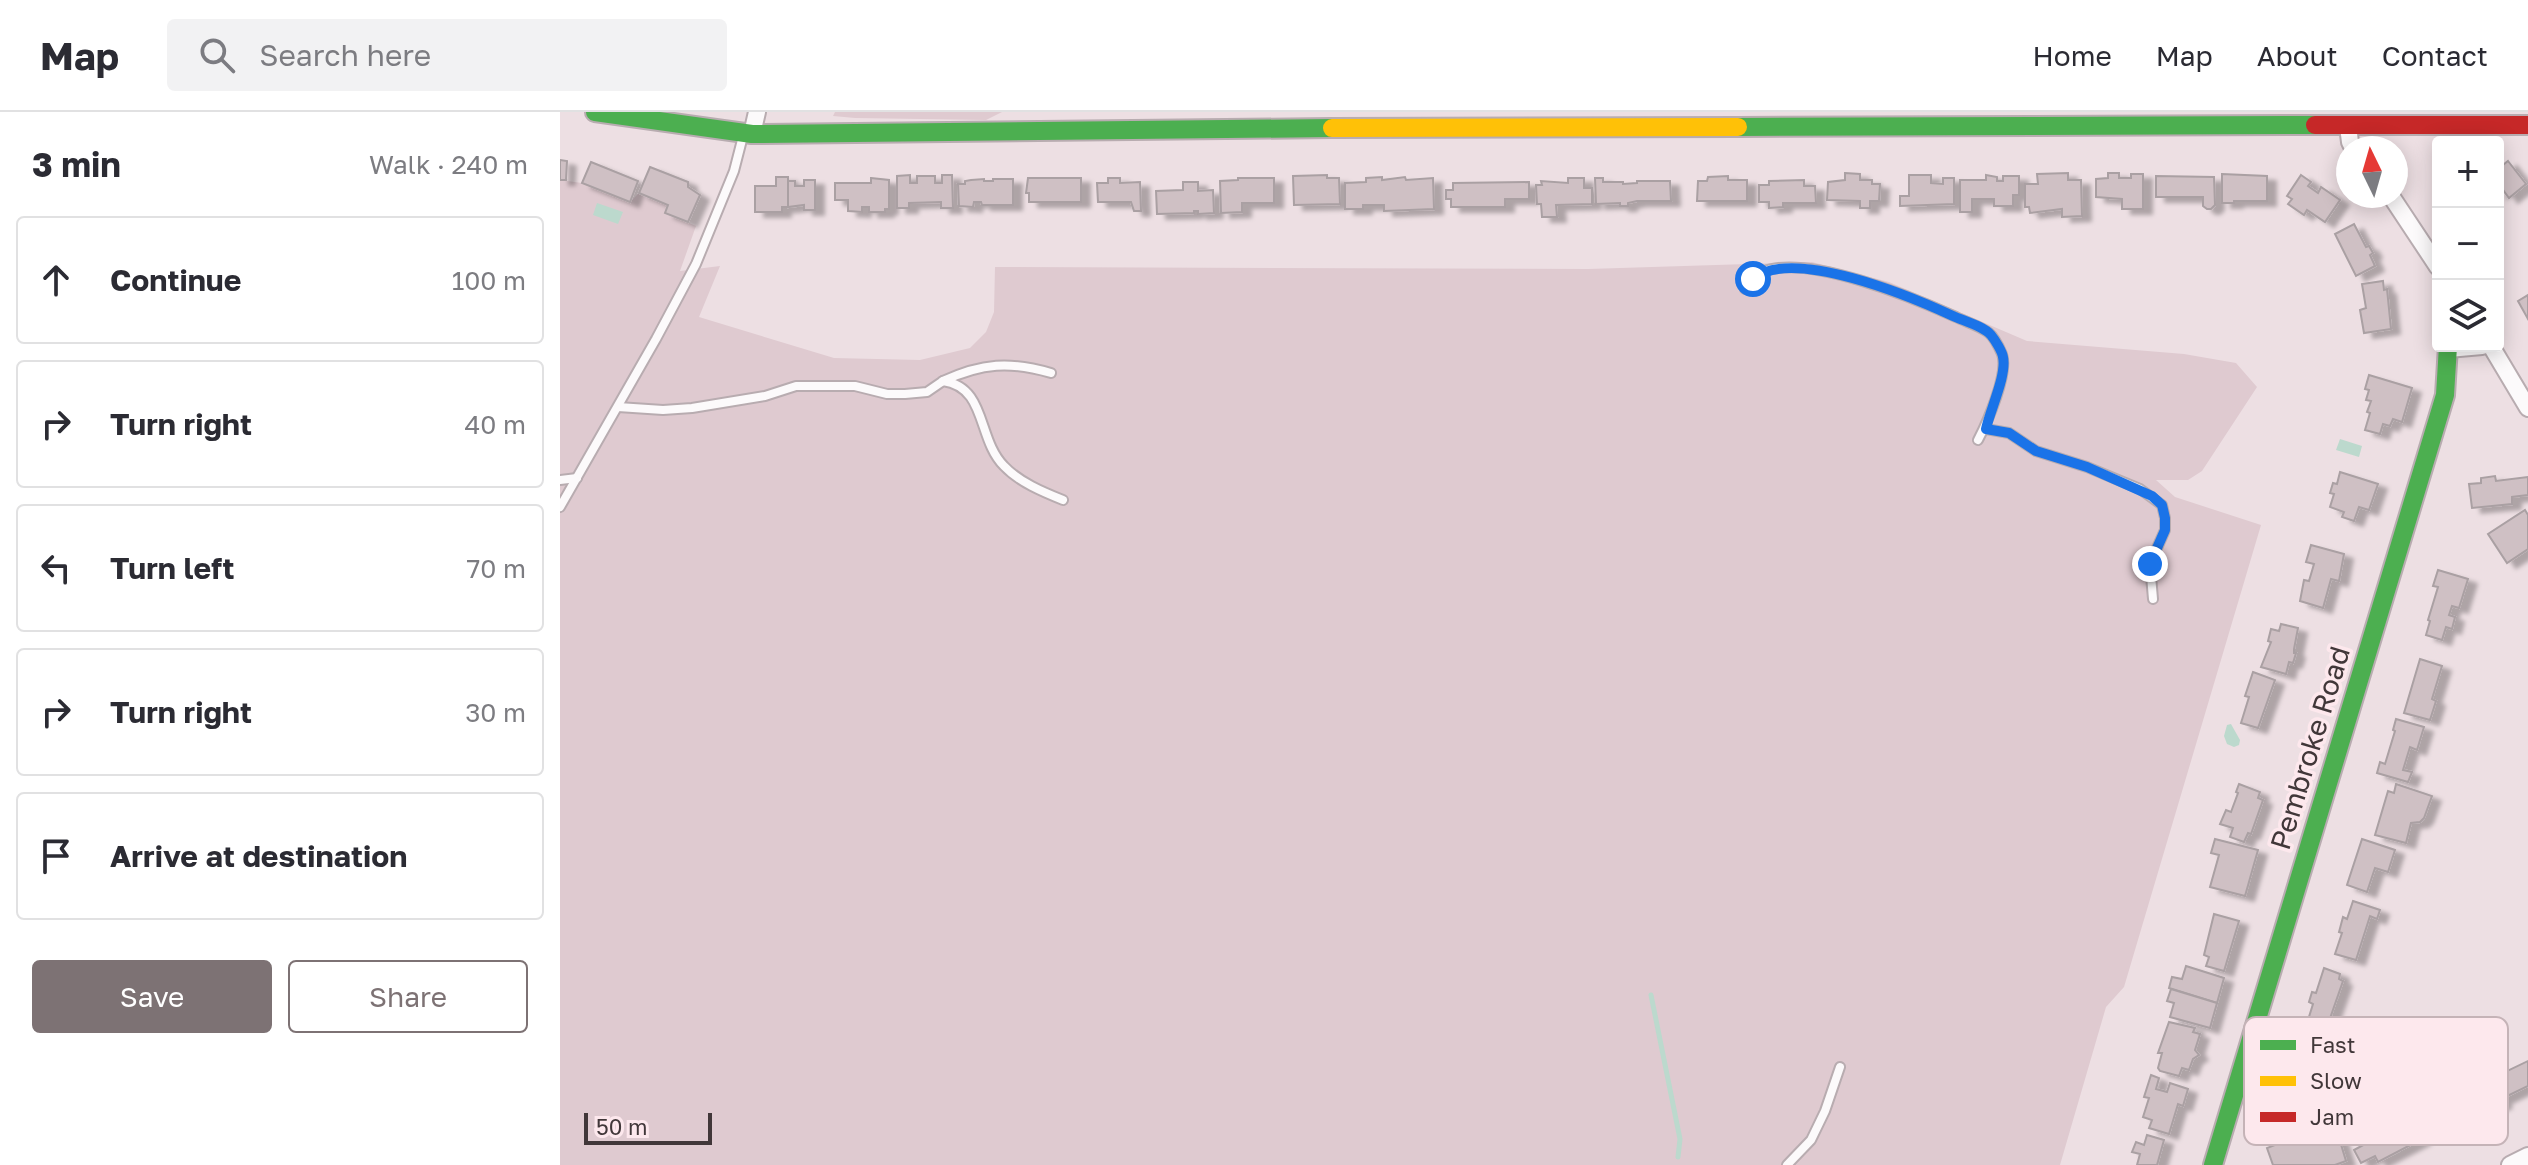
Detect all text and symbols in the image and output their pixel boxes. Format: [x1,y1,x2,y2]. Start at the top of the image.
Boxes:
search box [167,19,727,91]
text: Map [40,33,119,78]
icon: search [195,33,239,77]
text: Search here [259,37,431,73]
text: Home [2033,39,2112,72]
text: Map [2156,39,2213,72]
text: About [2257,39,2338,72]
text: Contact [2382,39,2488,72]
north arrow [2336,136,2408,208]
map controls [2432,136,2504,352]
button: + [2432,136,2504,208]
text: 3 min [32,144,121,184]
text: Walk · 240 m [369,149,528,180]
button: − [2432,208,2504,280]
icon: ahead [34,258,78,302]
route start [1735,261,1771,297]
text: Continue [110,262,241,298]
text: 100 m [452,265,526,296]
button: layers [2432,280,2504,352]
icon: right [34,402,78,446]
text: Turn right [110,406,252,442]
text: 40 m [465,409,526,440]
icon: left [34,546,78,590]
route end [2132,546,2168,582]
text: Turn left [110,550,235,586]
text: 70 m [467,553,526,584]
street label: Pembroke Road [2263,642,2356,853]
icon: right [34,690,78,734]
text: Turn right [110,694,252,730]
text: 30 m [465,697,526,728]
icon: arrive [34,834,78,878]
text: Arrive at destination [110,838,407,874]
button: Save [32,960,272,1033]
button: Share [288,960,528,1033]
legend [2244,1017,2508,1145]
text: Fast [2310,1031,2356,1058]
text: Slow [2310,1067,2362,1094]
text: Jam [2310,1103,2354,1130]
scale bar [584,1109,712,1145]
text: 50 m [596,1113,647,1140]

